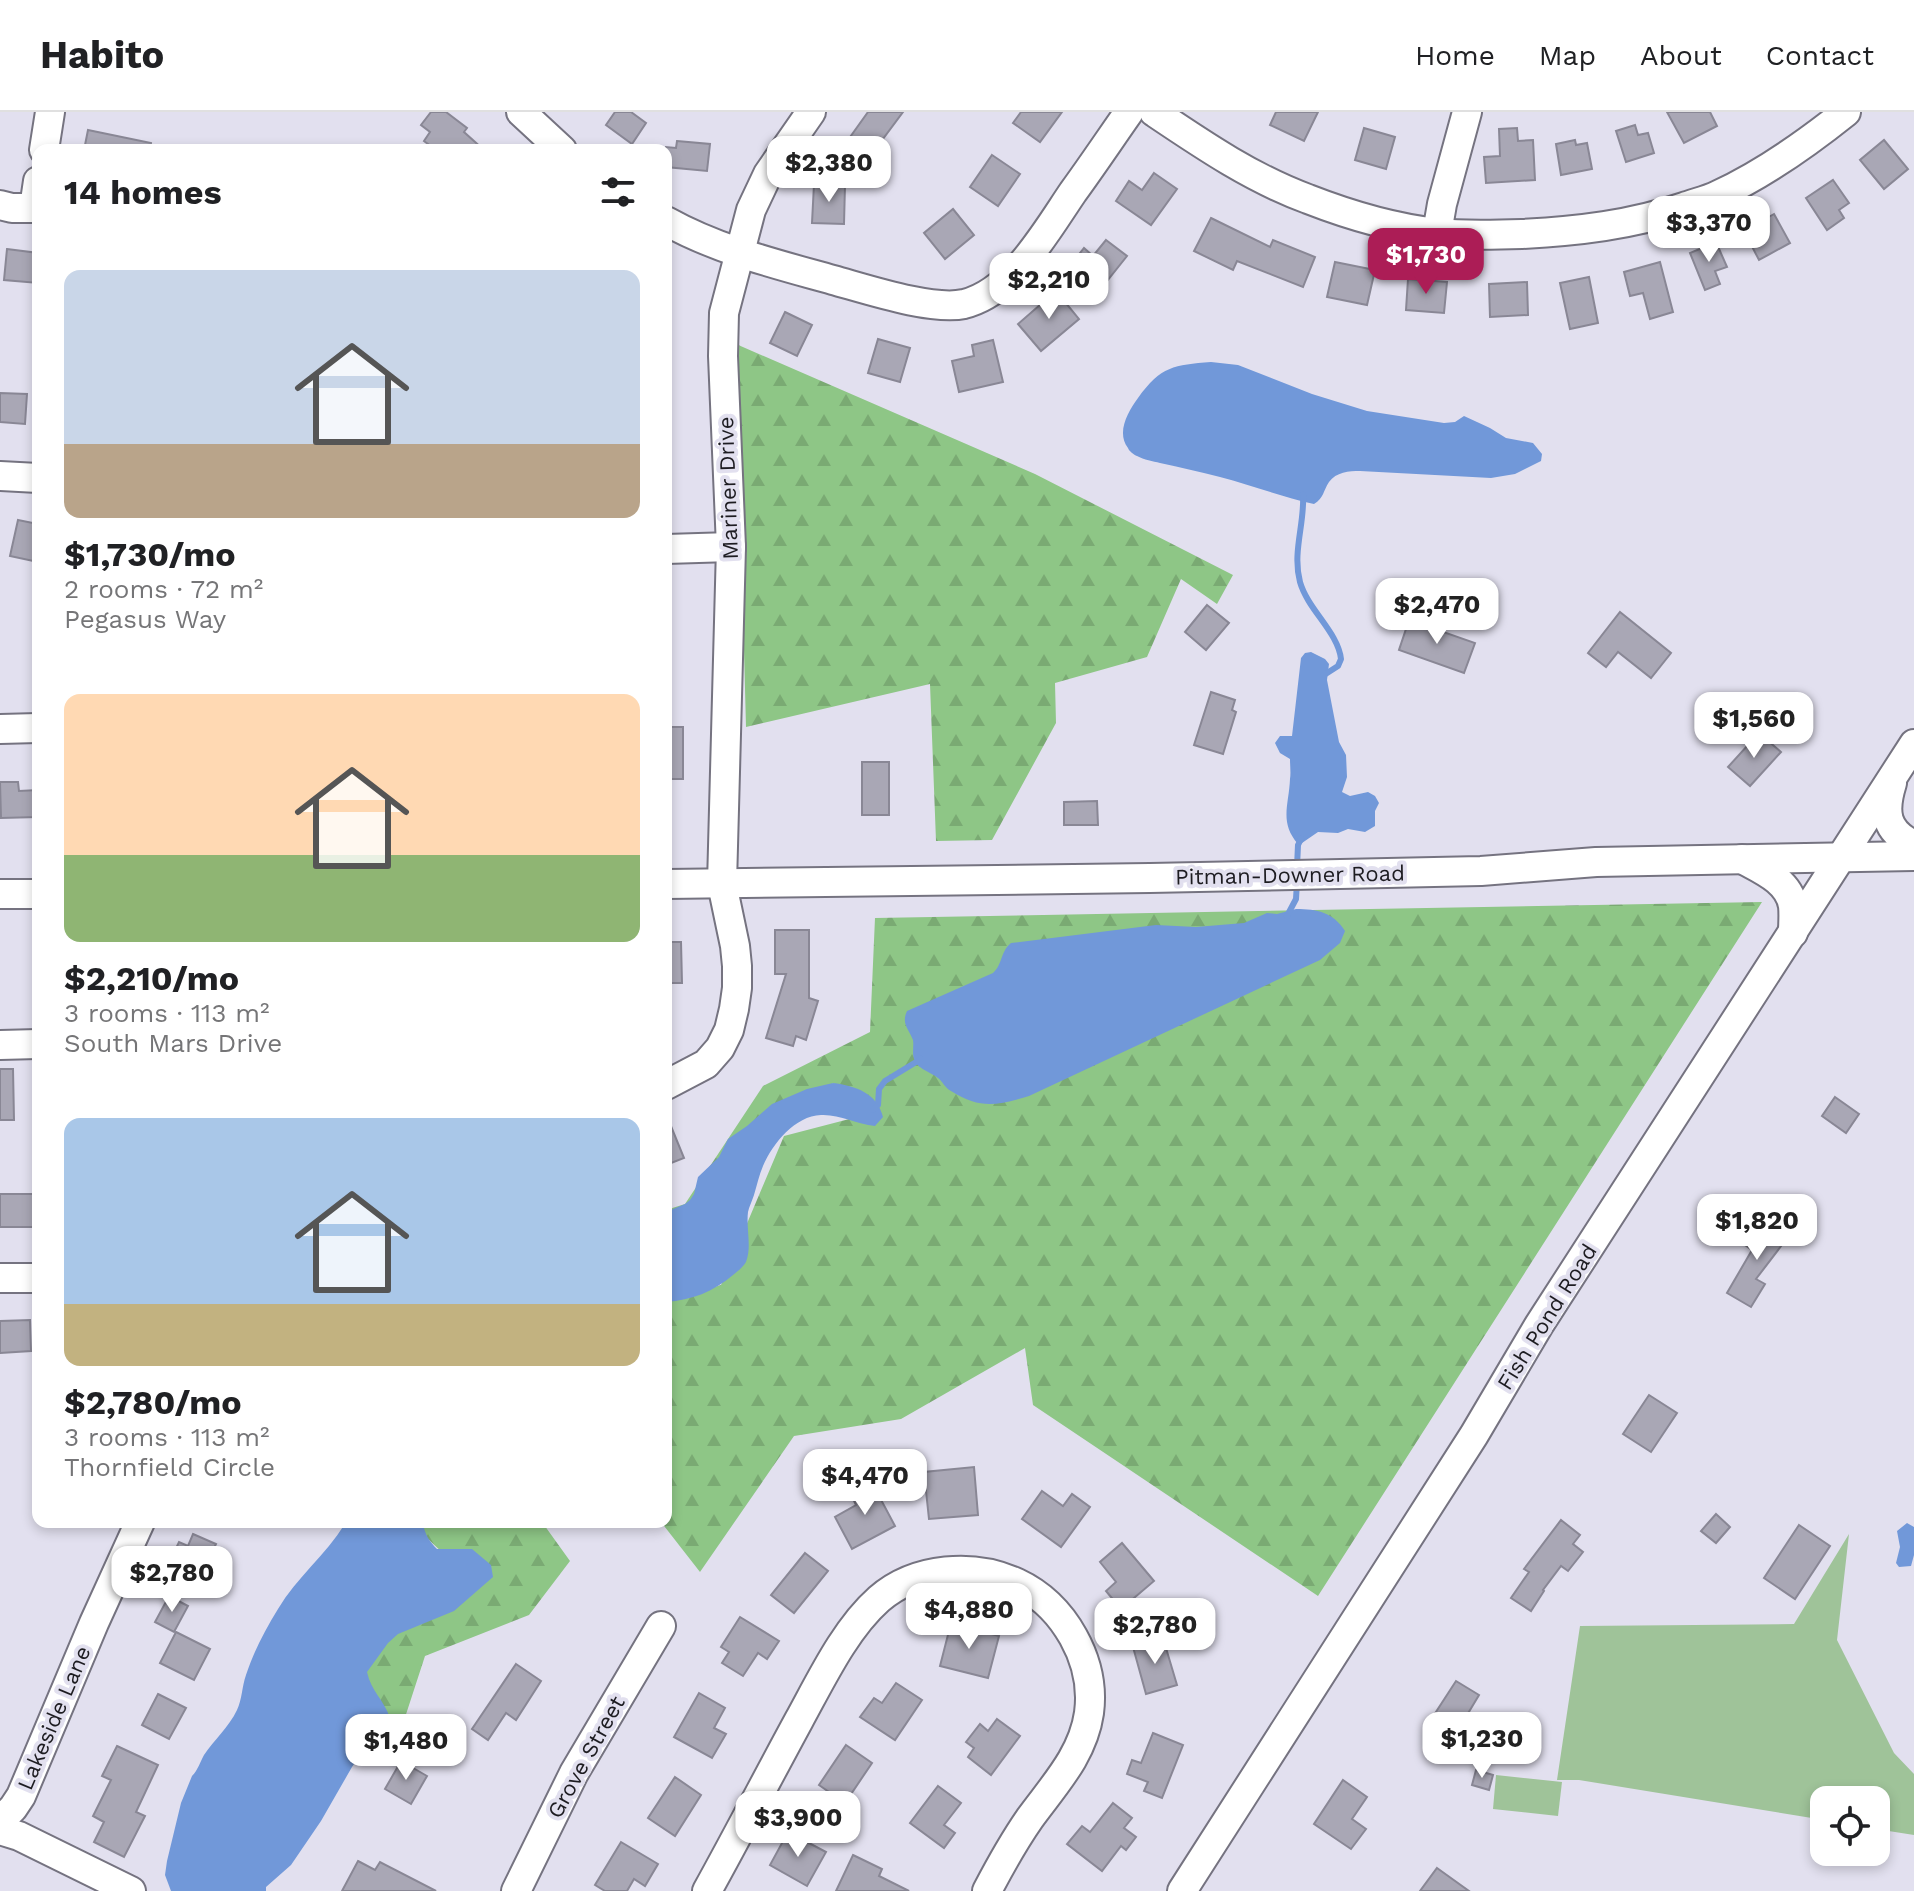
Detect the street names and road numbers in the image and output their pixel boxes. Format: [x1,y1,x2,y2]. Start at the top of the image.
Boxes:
street label: Mariner Drive [713,416,743,560]
street label: Pitman-Downer Road [1175,860,1405,890]
street label: Fish Pond Road [1492,1240,1602,1394]
street label: Lakeside Lane [12,1642,96,1794]
street label: Grove Street [542,1692,630,1822]

